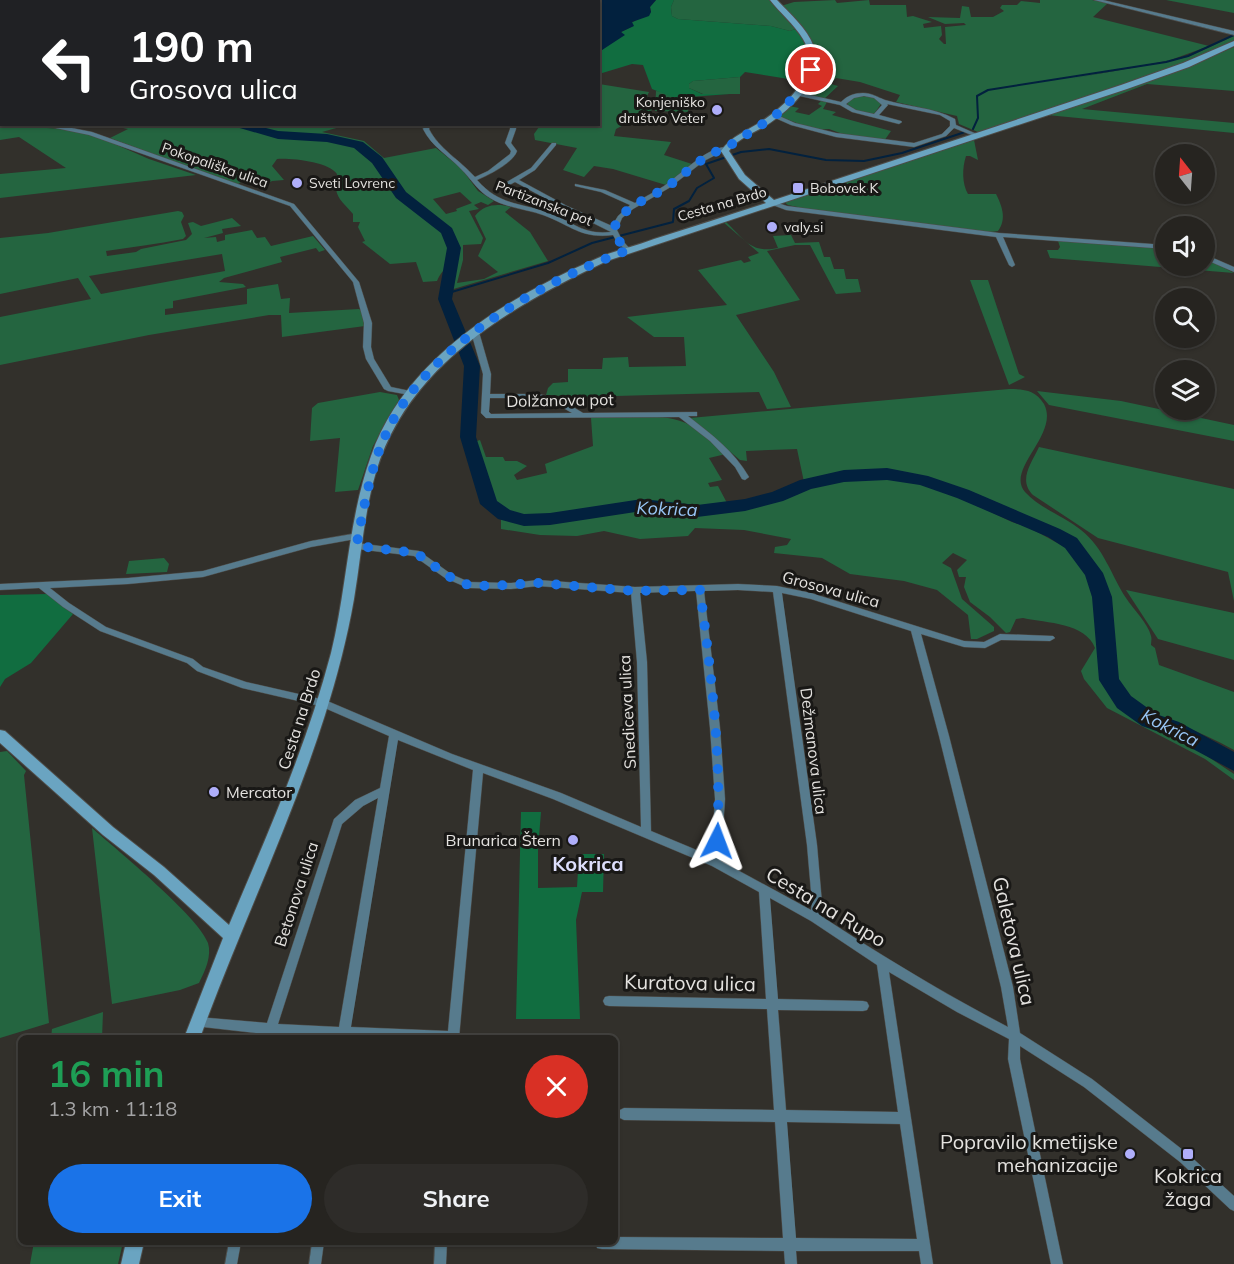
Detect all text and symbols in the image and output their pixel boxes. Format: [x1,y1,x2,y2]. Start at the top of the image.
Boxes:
text: 190 m [129,20,254,73]
icon: left [30,24,108,102]
pin [785,44,836,95]
icon: arrive [794,53,827,86]
text: Grosova ulica [129,72,298,106]
place label: Konjeniško društvo Veter [619,93,706,127]
marker: Konjeniško društvo Veter [710,103,724,117]
street label: Pokopališka ulica [159,138,271,192]
north arrow [1155,144,1215,204]
map controls [1155,144,1215,420]
place label: Sveti Lovrenc [309,174,395,192]
marker: Sveti Lovrenc [290,176,304,190]
street label: Partizanska pot [493,176,595,230]
place label: Bobovek K [810,179,880,197]
marker: Bobovek K [791,181,805,195]
street label: Cesta na Brdo [675,183,769,225]
button: sound [1155,216,1215,276]
place label: valy.si [784,218,823,236]
marker: valy.si [765,220,779,234]
button: search [1155,288,1215,348]
button: layers [1155,360,1215,420]
street label: Dolžanova pot [506,389,614,411]
water label: Kokrica [636,496,698,521]
street label: Grosova ulica [780,566,882,612]
street label: Snediceva ulica [614,654,640,770]
street label: Cesta na Brdo [273,666,325,772]
street label: Dežmanova ulica [796,687,832,815]
water label: Kokrica [1138,703,1203,752]
place label: Mercator [226,782,292,802]
marker: Mercator [207,785,221,799]
position arrow [685,809,749,873]
place label: Brunarica Štern [446,830,561,850]
marker: Brunarica Štern [566,833,580,847]
street label: Betonova ulica [270,839,322,949]
district label: Kokrica [552,851,624,876]
street label: Cesta na Rupo [762,861,891,952]
street label: Galetova ulica [988,874,1041,1007]
street label: Kuratova ulica [624,969,756,996]
text: 16 min [48,1051,165,1096]
button: close [525,1055,588,1118]
text: 1.3 km · 11:18 [48,1096,177,1121]
place label: Popravilo kmetijske mehanizacije [940,1129,1118,1177]
marker: Popravilo kmetijske mehanizacije [1123,1147,1137,1161]
marker: Kokrica žaga [1181,1147,1195,1161]
place label: Kokrica žaga [1154,1163,1222,1211]
button: Exit [48,1164,312,1233]
button: Share [324,1164,588,1233]

